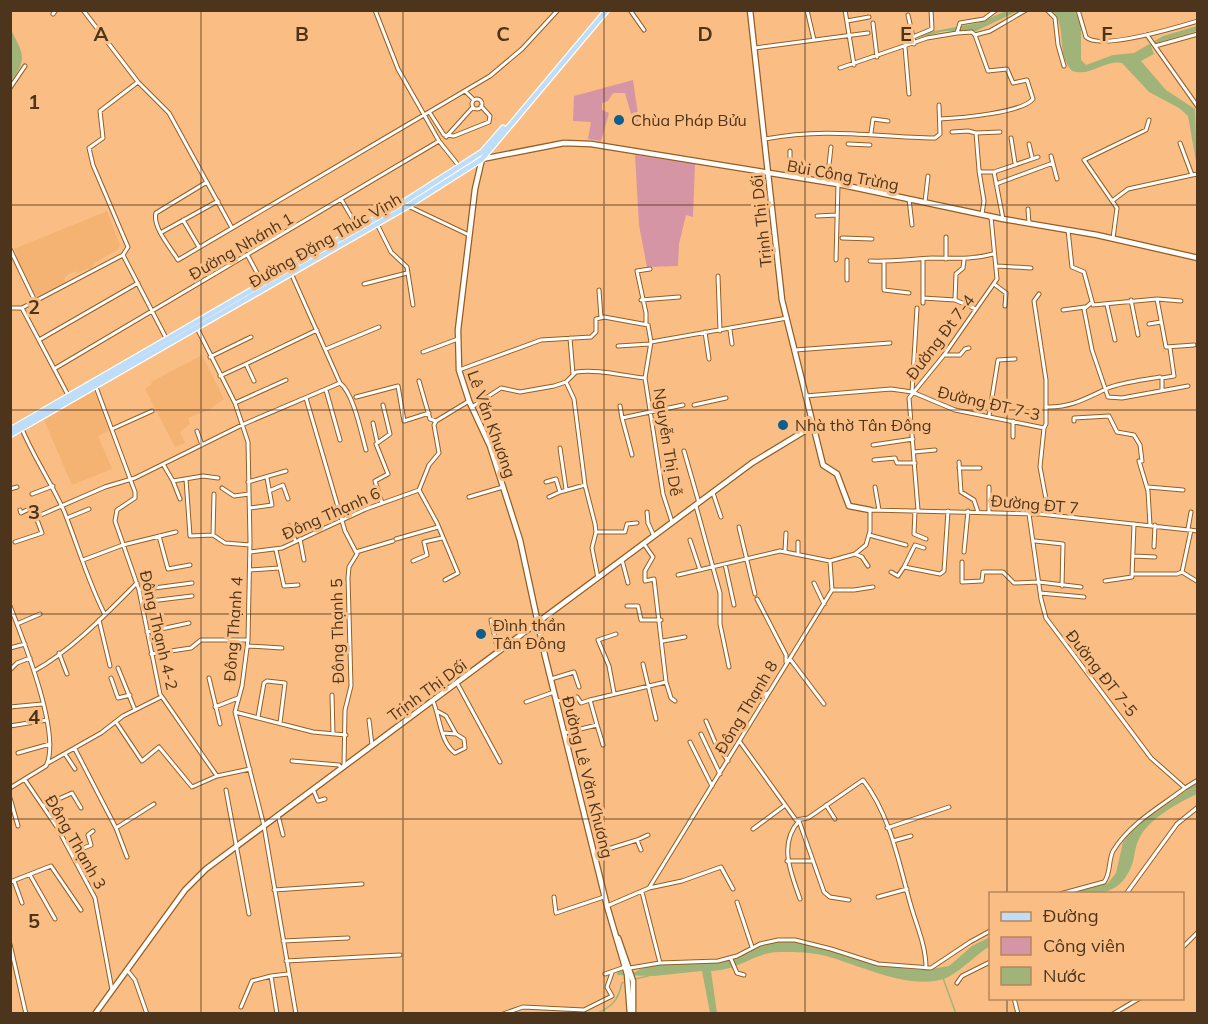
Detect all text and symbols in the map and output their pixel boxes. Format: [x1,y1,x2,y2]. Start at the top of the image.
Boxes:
text: A [94,21,109,46]
text: B [295,21,309,46]
text: C [496,21,510,46]
text: D [697,21,713,46]
text: E [900,21,912,46]
text: F [1101,21,1113,46]
text: 1 [28,89,40,114]
place label: Chùa Pháp Bửu [631,110,747,130]
marker: Chùa Pháp Bửu [612,113,626,127]
street label: Bùi Công Trừng [785,155,901,195]
street label: Trịnh Thị Dối [746,174,776,268]
street label: Đường Đặng Thúc Vịnh [245,188,405,292]
street label: Đường Nhánh 1 [185,208,297,284]
street label: Đường Đt 7-4 [902,290,979,383]
text: 2 [28,294,40,319]
street label: Lê Văn Khương [463,368,521,480]
street label: Đường ĐT 7-3 [936,381,1042,425]
street label: Nguyễn Thị Dễ [650,387,686,497]
place label: Nhà thờ Tân Đông [795,415,931,435]
marker: Nhà thờ Tân Đông [776,418,790,432]
street label: Đông Thạnh 6 [279,482,383,544]
street label: Đường ĐT 7 [990,490,1080,518]
text: 3 [28,499,40,524]
street label: Đông Thạnh 4-2 [136,568,182,692]
street label: Đông Thạnh 4 [219,575,247,682]
street label: Đông Thạnh 5 [326,578,348,684]
place label: Đình thần Tân Đông [493,615,566,653]
street label: Đường ĐT 7-5 [1062,626,1142,720]
marker: Đình thần Tân Đông [474,627,488,641]
street label: Trịnh Thị Dối [384,655,470,725]
street label: Đông Thạnh 8 [710,657,782,757]
street label: Đường Lê Văn Khương [558,694,618,860]
text: 4 [28,704,40,729]
street label: Đông Thạnh 3 [41,791,111,893]
legend [989,892,1184,1000]
text: Đường [1043,904,1099,927]
text: 5 [28,908,40,933]
text: Công viên [1043,934,1125,957]
text: Nước [1043,964,1086,987]

